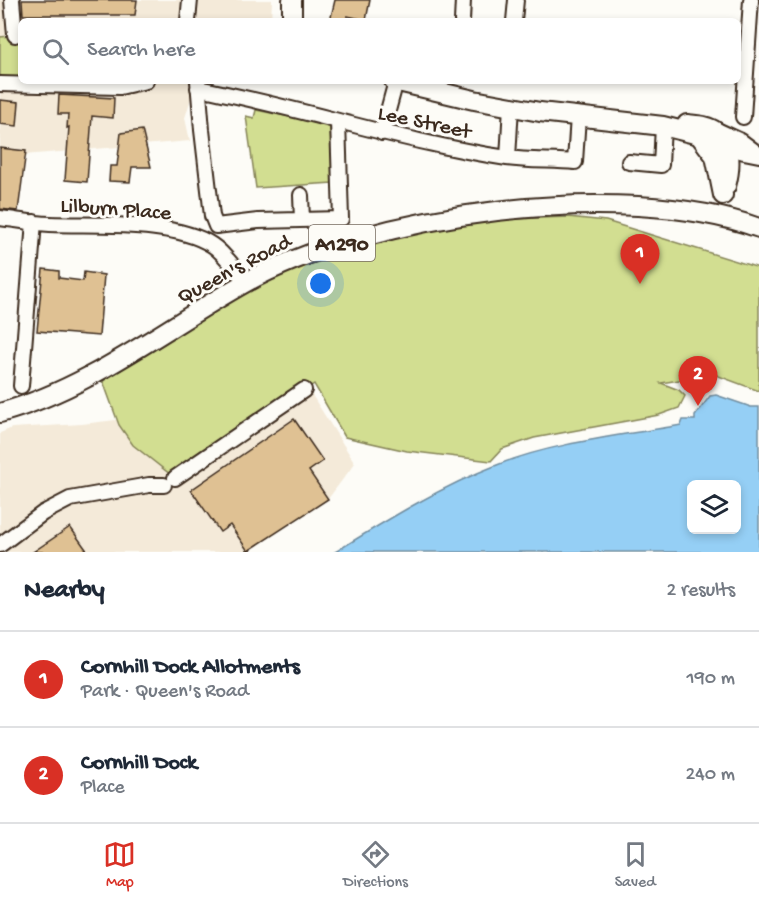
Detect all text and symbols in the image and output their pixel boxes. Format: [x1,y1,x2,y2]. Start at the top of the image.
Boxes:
search box [18,18,741,84]
icon: search [39,35,72,68]
text: Search here [87,38,195,64]
street label: Lee Street [375,101,475,147]
street label: Lilburn Place [59,194,173,228]
road number: A1290 [309,225,375,261]
street label: Queen's Road [173,229,298,311]
pin: 1 [620,234,660,284]
your location [306,269,335,298]
pin: 2 [678,356,718,406]
map controls [687,480,741,534]
button: layers [687,480,741,534]
text: Nearby [24,576,105,607]
text: 2 results [666,580,735,603]
text: Cornhill Dock Allotments [81,655,300,681]
text: 1 [39,668,48,691]
text: 190 m [687,668,735,691]
text: Park · Queen's Road [81,681,249,704]
text: Cornhill Dock [81,751,197,777]
text: 2 [39,764,48,787]
text: 240 m [685,764,735,787]
text: Place [81,777,125,800]
tab: Map [103,838,136,893]
tab: Directions [343,838,408,893]
tab: Saved [615,838,656,893]

